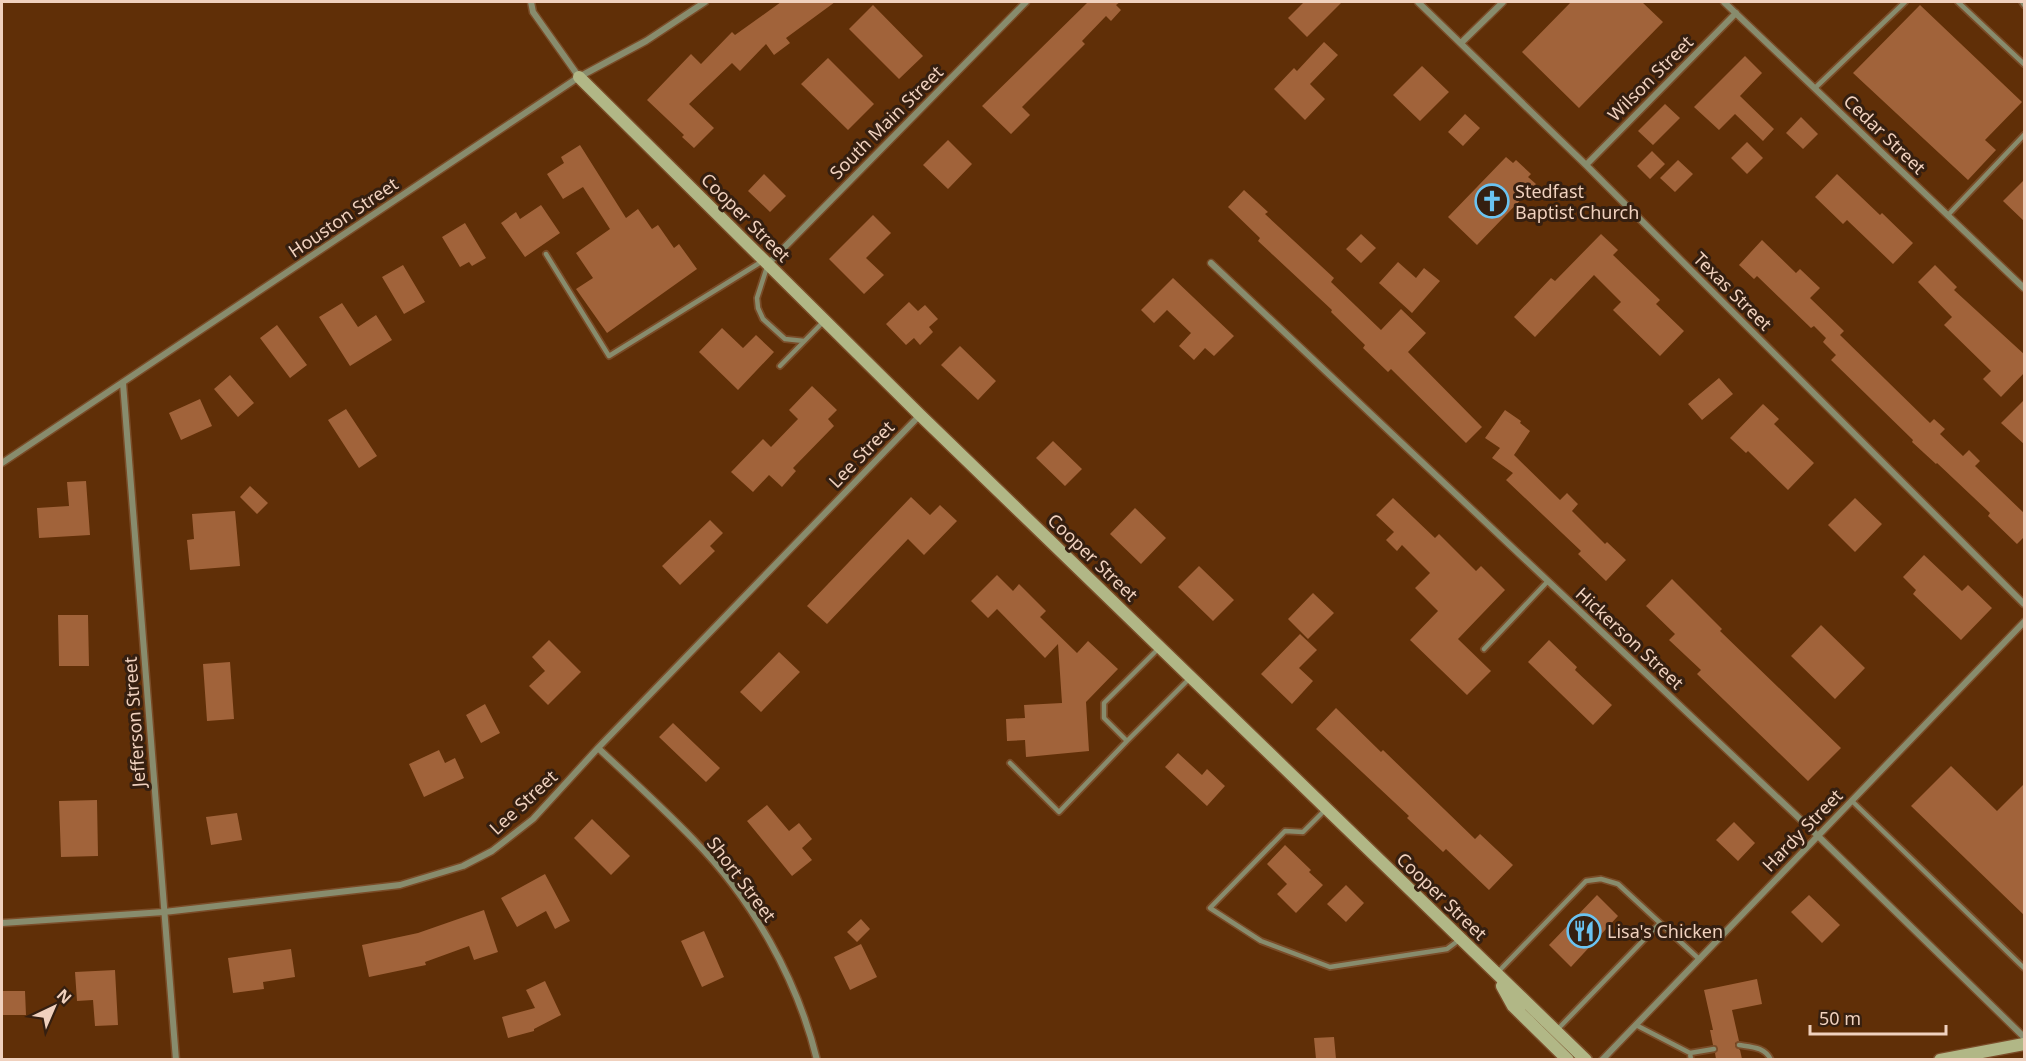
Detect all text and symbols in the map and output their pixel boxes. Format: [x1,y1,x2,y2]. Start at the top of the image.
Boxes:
street label: Wilson Street [1602,30,1698,126]
street label: South Main Street [824,60,948,184]
street label: Cedar Street [1839,89,1931,179]
street label: Cooper Street [696,167,796,267]
street label: Houston Street [283,171,403,263]
place label: Stedfast Baptist Church [1515,179,1639,224]
church icon: Stedfast Baptist Church [1474,183,1510,219]
street label: Texas Street [1689,247,1778,336]
street label: Lee Street [823,415,899,493]
street label: Cooper Street [1043,508,1144,607]
street label: Hickerson Street [1571,582,1690,695]
street label: Jefferson Street [117,656,151,790]
street label: Lee Street [484,764,563,840]
street label: Hardy Street [1757,783,1848,876]
street label: Short Street [702,832,782,927]
street label: Cooper Street [1392,847,1493,946]
restaurant icon: Lisa's Chicken [1566,913,1602,949]
place label: Lisa's Chicken [1607,919,1723,943]
north arrow [24,977,84,1037]
text: N [52,984,77,1009]
scale bar [1810,998,1946,1036]
text: 50 m [1819,1006,1861,1030]

